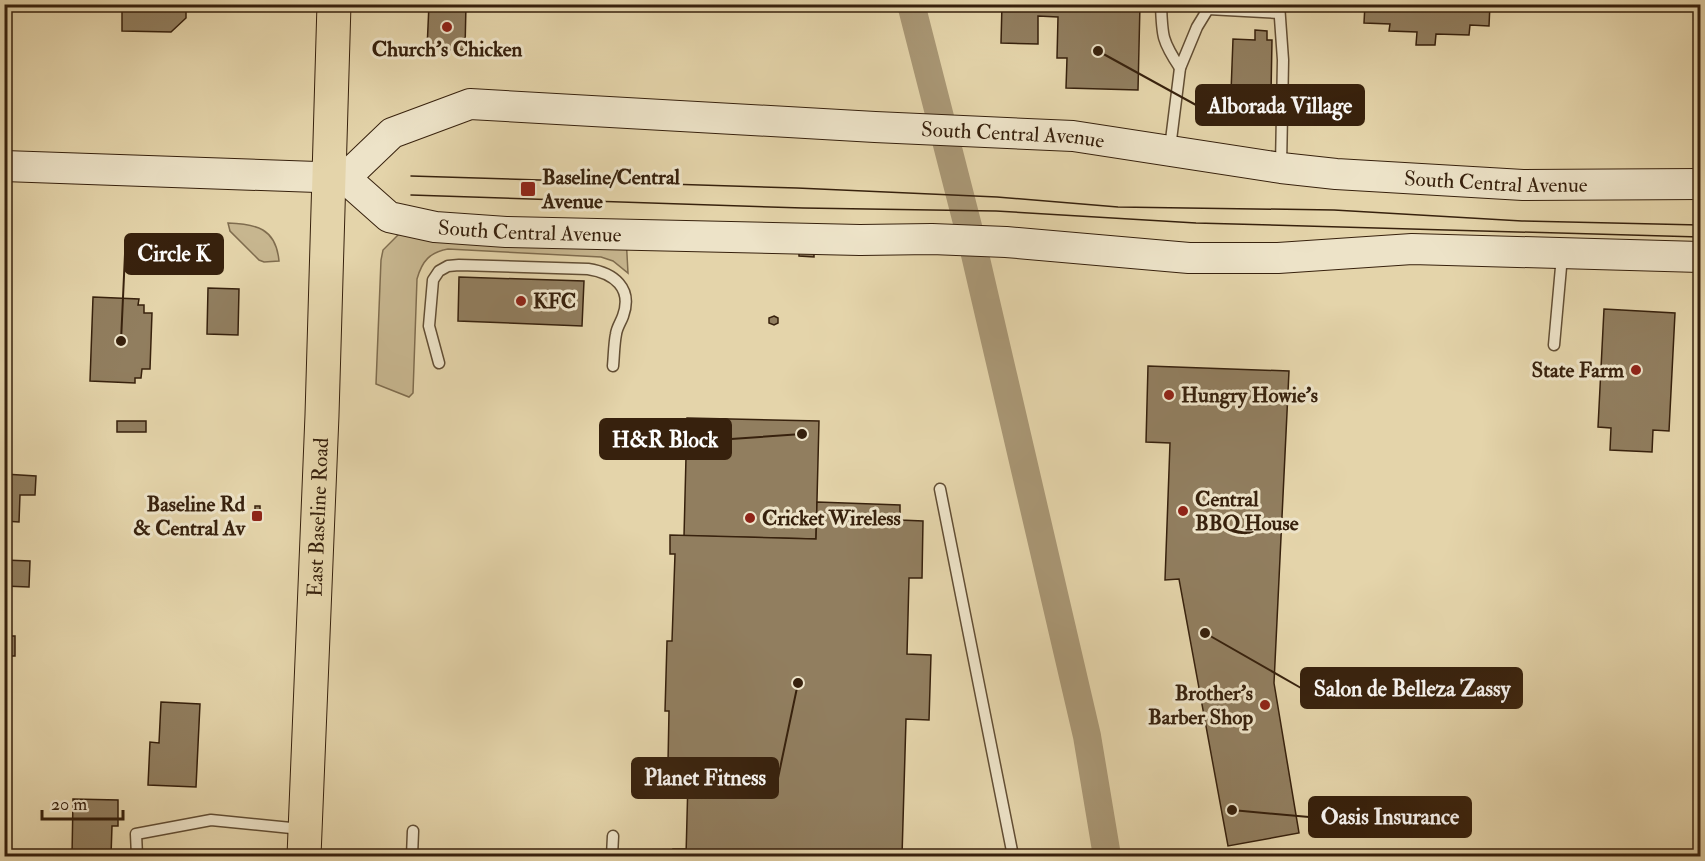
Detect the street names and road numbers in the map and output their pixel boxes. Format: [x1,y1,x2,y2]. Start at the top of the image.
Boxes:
street label: South Central Avenue [921,116,1107,154]
street label: South Central Avenue [1403,165,1588,199]
street label: South Central Avenue [437,214,622,248]
street label: East Baseline Road [301,436,335,598]

